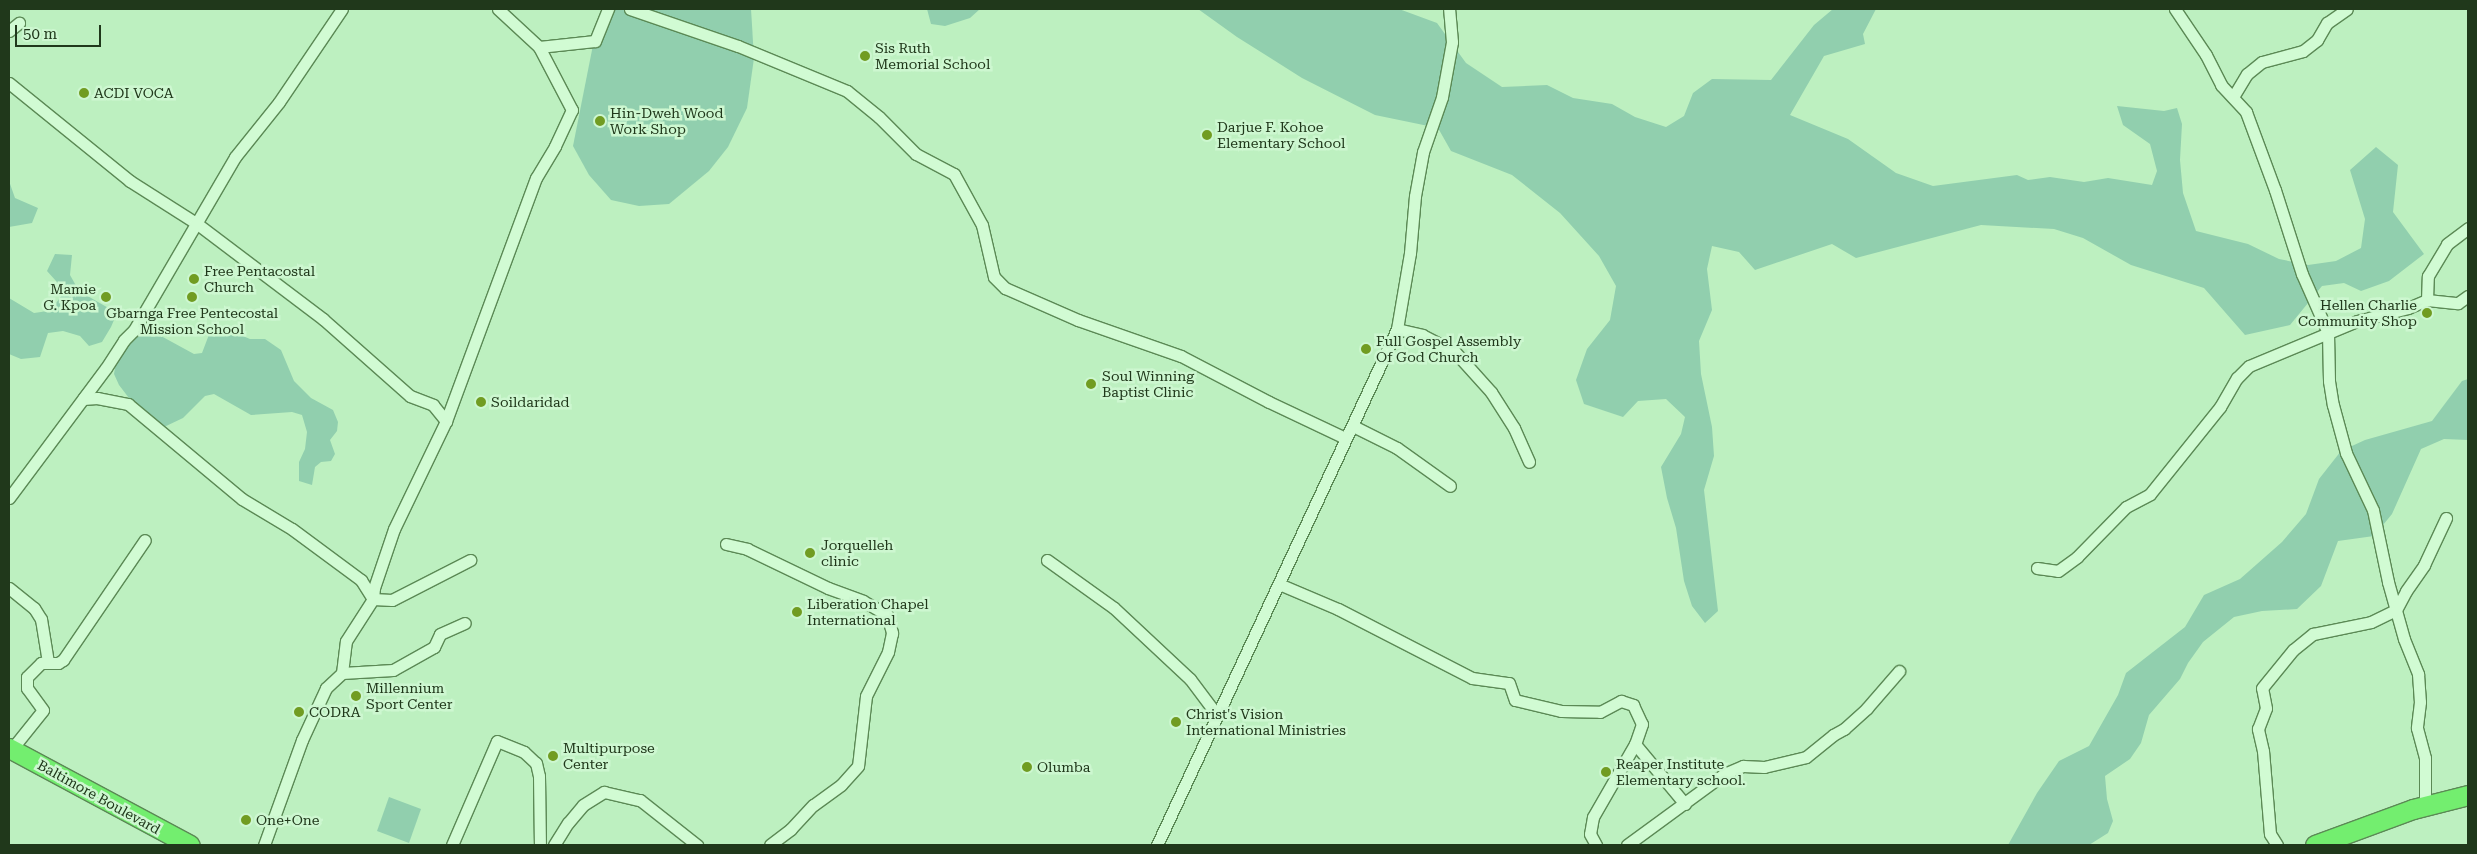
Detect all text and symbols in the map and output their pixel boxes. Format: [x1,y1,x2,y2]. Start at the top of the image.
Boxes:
scale bar [18,15,104,47]
text: 50 m [23,25,57,43]
place label: Sis Ruth Memorial School [875,40,990,72]
marker: Sis Ruth Memorial School [859,50,871,62]
place label: ACDI VOCA [94,85,174,101]
marker: ACDI VOCA [78,87,90,99]
place label: Hin-Dweh Wood Work Shop [610,105,723,138]
marker: Hin-Dweh Wood Work Shop [594,115,606,127]
place label: Darjue F. Kohoe Elementary School [1217,119,1345,152]
marker: Darjue F. Kohoe Elementary School [1201,129,1213,141]
place label: Free Pentacostal Church [204,263,315,296]
marker: Free Pentacostal Church [188,273,200,285]
place label: Mamie G. Kpoa [43,281,96,314]
marker: Mamie G. Kpoa [100,291,112,303]
marker: Gbarnga Free Pentecostal Mission School [186,291,198,303]
place label: Hellen Charlie Community Shop [2298,297,2417,330]
place label: Gbarnga Free Pentecostal Mission School [106,305,278,338]
marker: Hellen Charlie Community Shop [2421,307,2433,319]
place label: Full Gospel Assembly Of God Church [1376,333,1521,366]
marker: Full Gospel Assembly Of God Church [1360,343,1372,355]
place label: Soul Winning Baptist Clinic [1102,368,1194,401]
marker: Soul Winning Baptist Clinic [1084,377,1098,391]
place label: Soildaridad [491,394,569,410]
marker: Soildaridad [475,396,487,408]
place label: Jorquelleh clinic [821,537,893,570]
marker: Jorquelleh clinic [803,546,817,560]
place label: Liberation Chapel International [807,596,928,628]
marker: Liberation Chapel International [791,606,803,618]
place label: Millennium Sport Center [366,680,453,712]
marker: Millennium Sport Center [350,690,362,702]
place label: CODRA [309,704,361,720]
marker: CODRA [293,706,305,718]
place label: Christ's Vision International Ministries [1186,706,1346,739]
marker: Christ's Vision International Ministries [1170,716,1182,728]
place label: Multipurpose Center [563,740,655,772]
marker: Multipurpose Center [547,750,559,762]
street label: Baltimore Boulevard [35,756,163,838]
place label: Reaper Institute Elementary school. [1616,756,1746,789]
place label: Olumba [1037,759,1090,775]
marker: Olumba [1021,761,1033,773]
marker: Reaper Institute Elementary school. [1600,766,1612,778]
place label: One+One [256,812,320,828]
marker: One+One [240,814,252,826]

